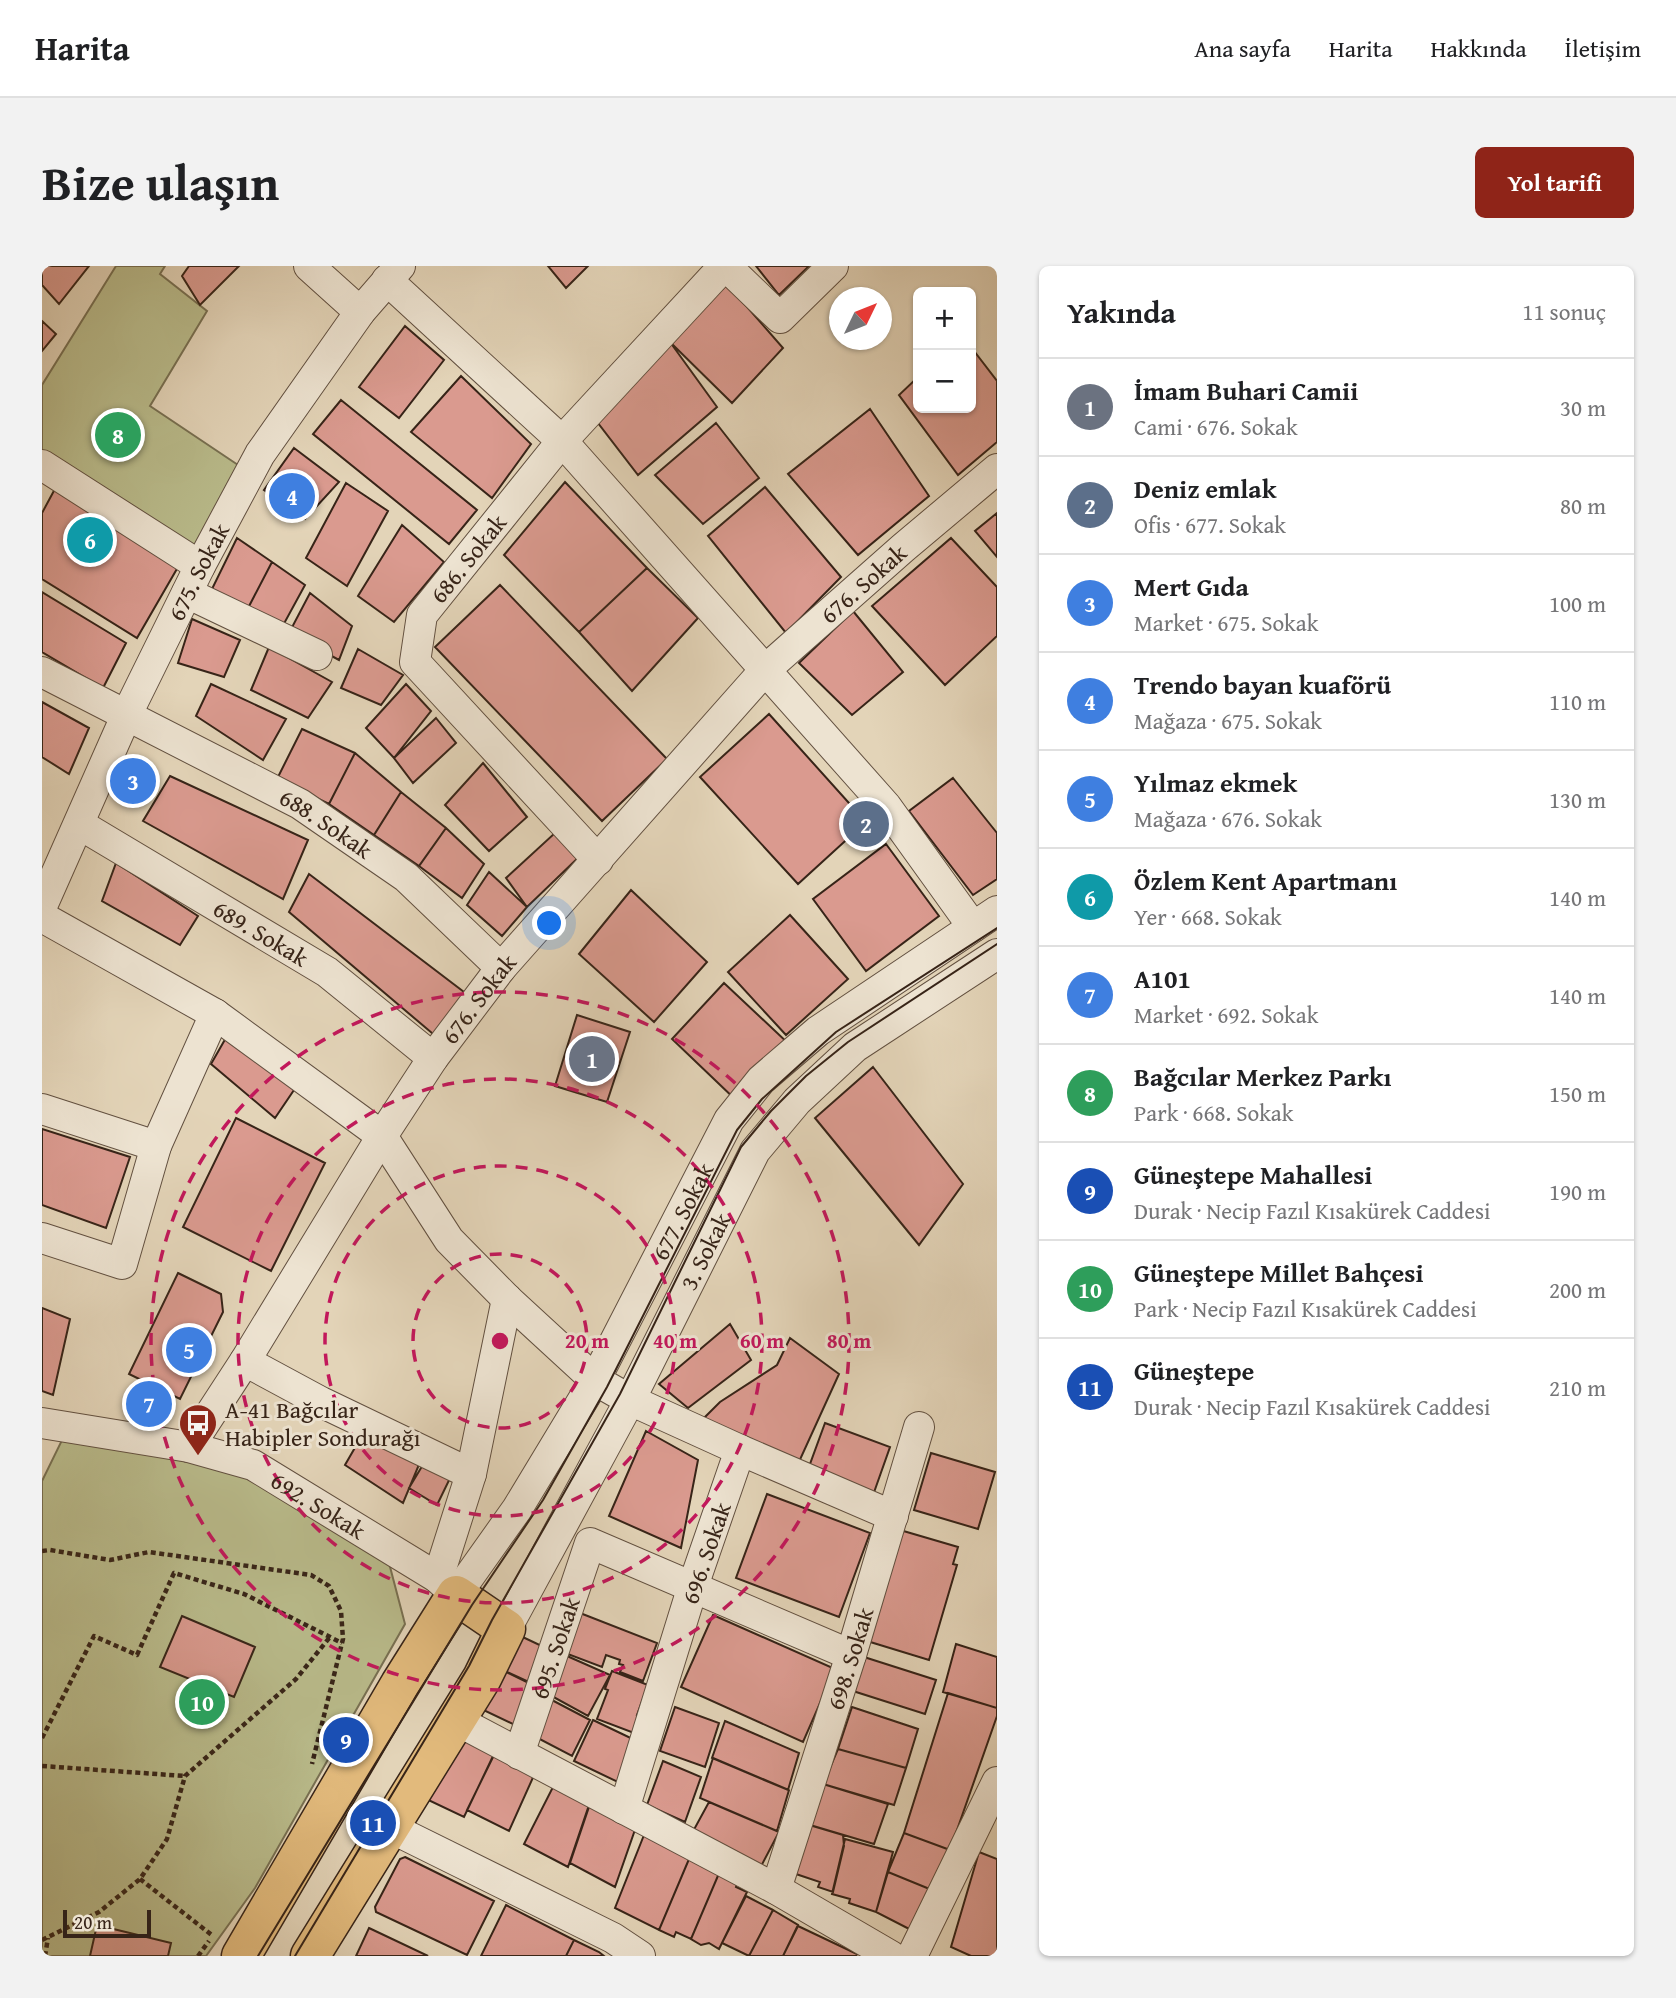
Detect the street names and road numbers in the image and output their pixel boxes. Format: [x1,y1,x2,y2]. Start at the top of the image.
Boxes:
street label: 686. Sokak [421,506,515,610]
street label: 675. Sokak [158,516,238,626]
street label: 676. Sokak [812,535,915,631]
street label: 688. Sokak [274,779,381,867]
street label: 689. Sokak [207,891,316,975]
street label: 676. Sokak [432,945,524,1051]
street label: 677. Sokak [642,1156,722,1266]
street label: 3. Sokak [671,1206,739,1296]
street label: 692. Sokak [264,1462,373,1548]
street label: 696. Sokak [672,1497,740,1609]
street label: 695. Sokak [521,1592,588,1703]
street label: 698. Sokak [817,1602,882,1714]

